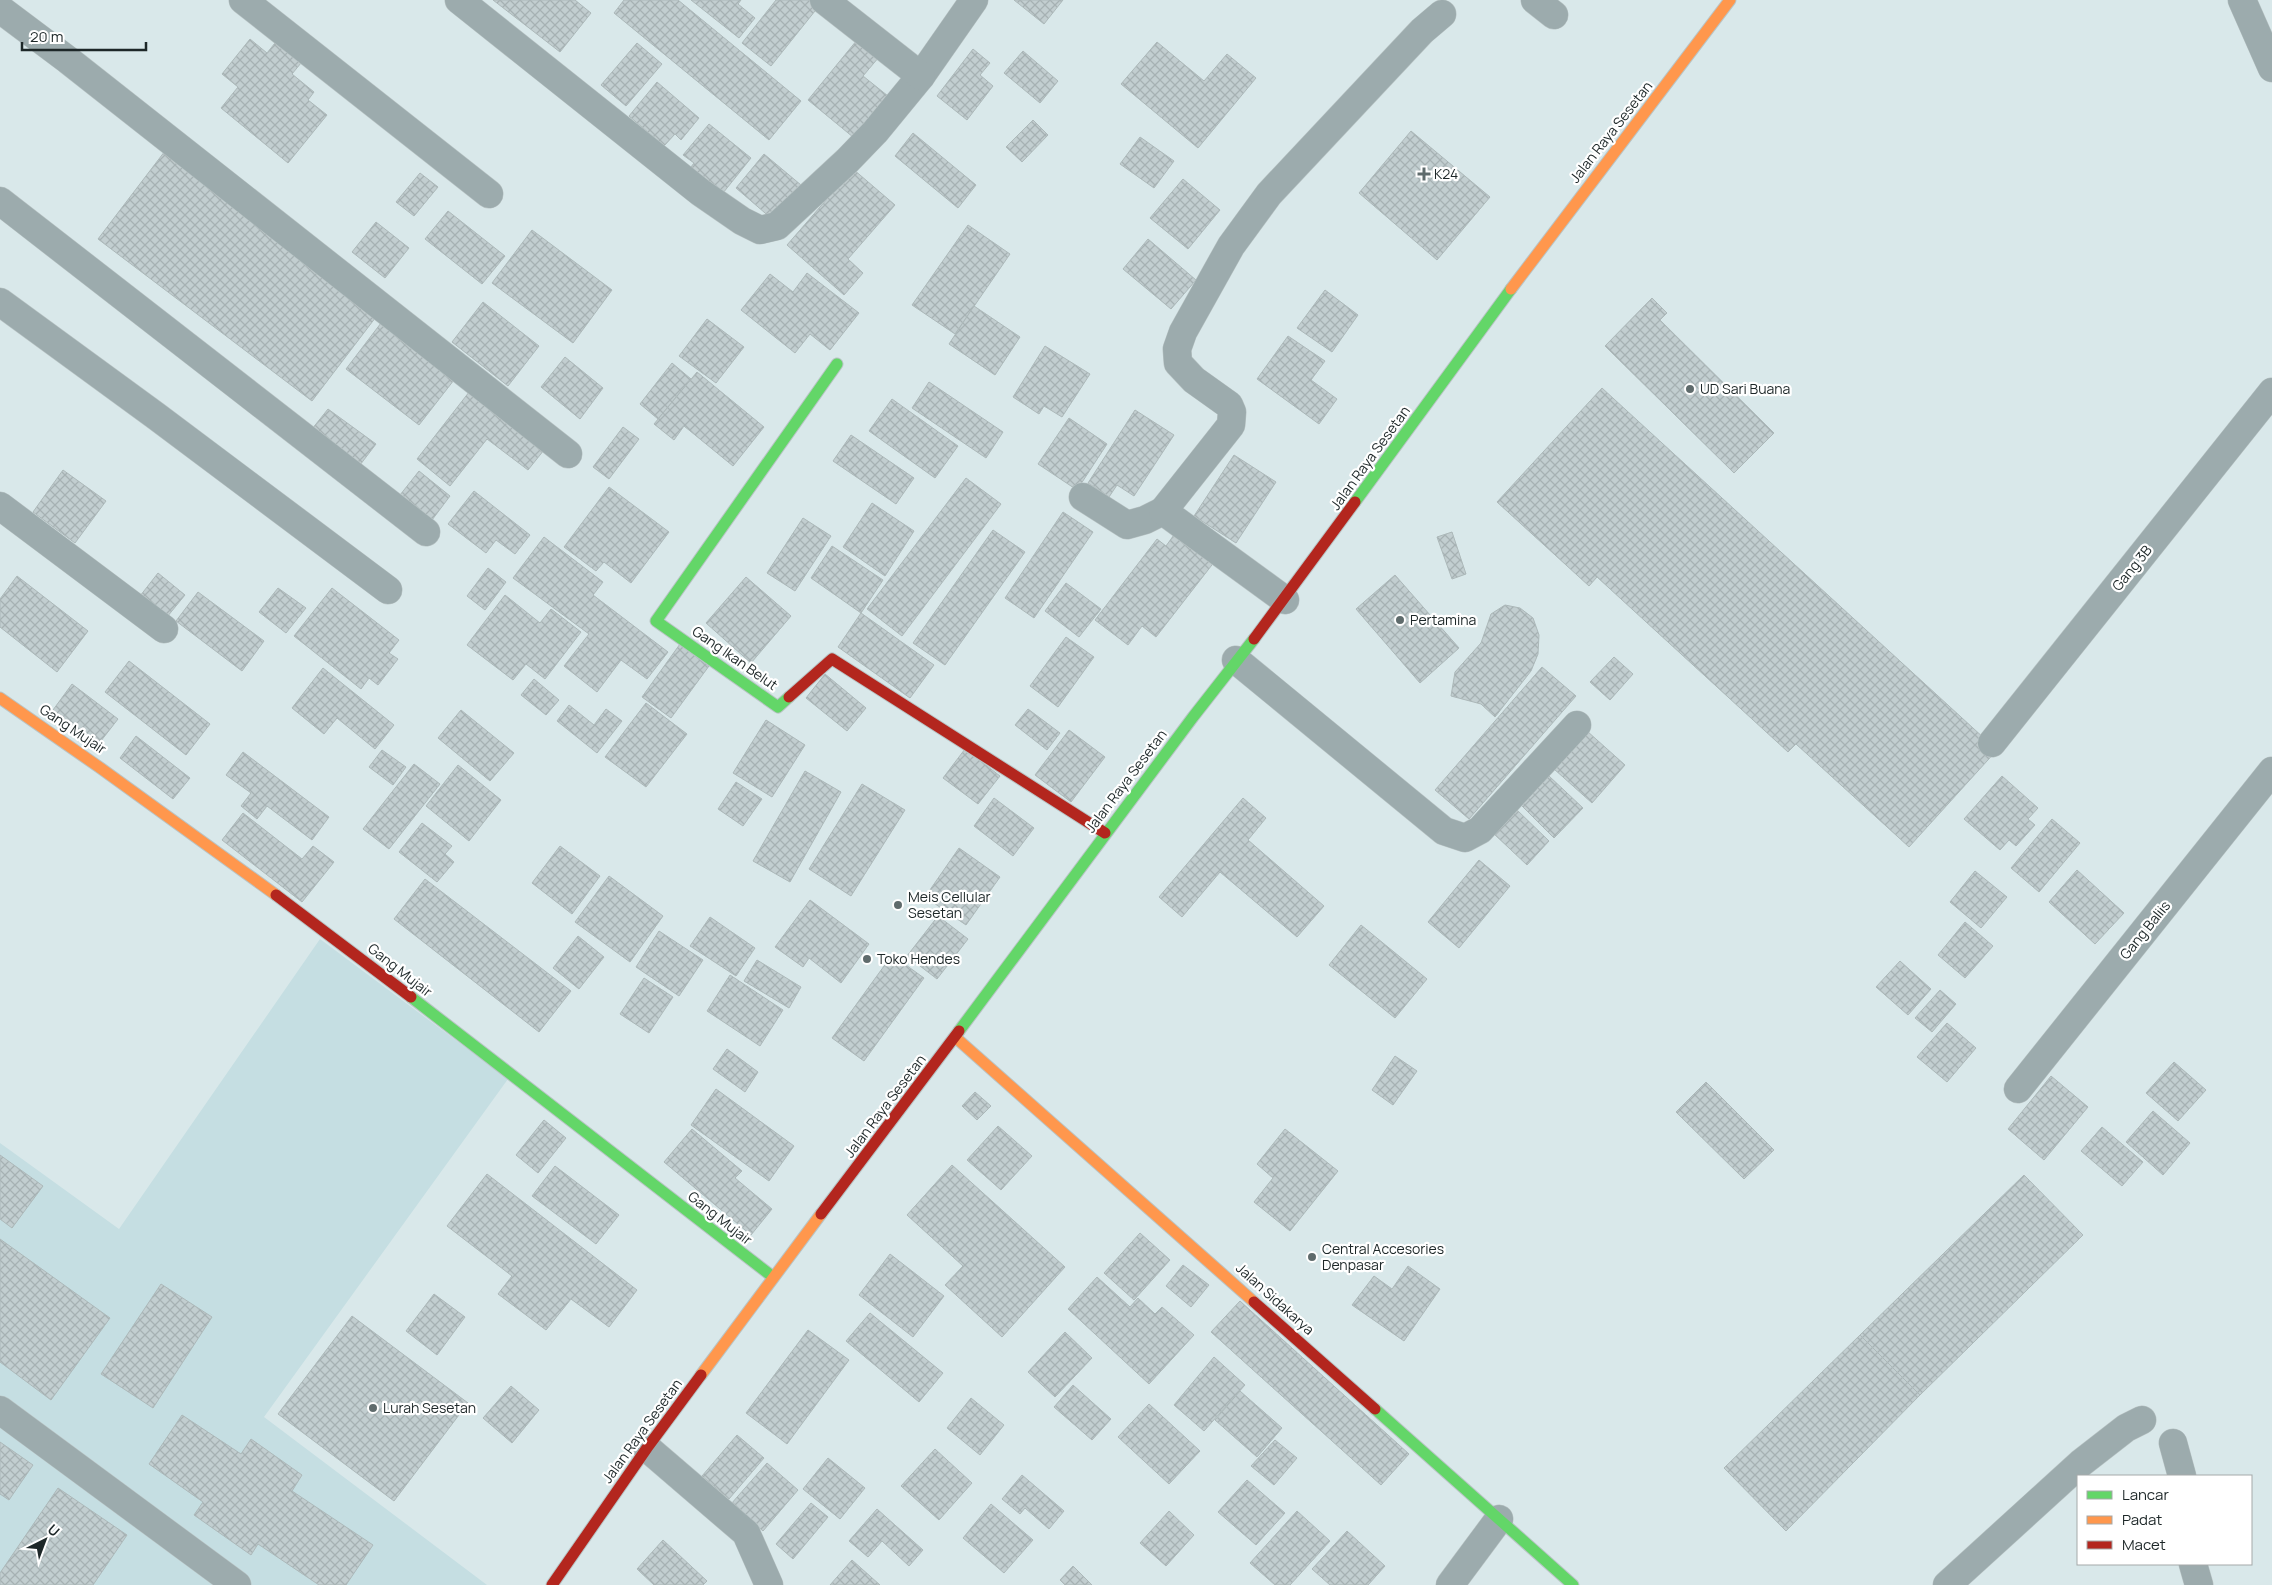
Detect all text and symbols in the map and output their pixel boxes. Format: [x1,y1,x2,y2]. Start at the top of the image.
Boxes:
scale bar [22,20,146,52]
text: 20 m [30,26,63,47]
street label: Jalan Raya Sesetan [1565,77,1656,187]
place label: K24 [1434,164,1458,183]
marker: K24 [1418,168,1430,180]
place label: UD Sari Buana [1700,379,1790,398]
marker: UD Sari Buana [1684,383,1696,395]
street label: Jalan Raya Sesetan [1325,402,1414,514]
street label: Gang 3B [2107,541,2156,594]
place label: Pertamina [1410,610,1476,629]
marker: Pertamina [1394,614,1406,626]
street label: Gang Ikan Belut [689,621,782,694]
street label: Gang Mujair [36,699,110,758]
street label: Jalan Raya Sesetan [1081,725,1171,836]
place label: Meis Cellular Sesetan [908,887,991,922]
street label: Gang Baliis [2115,896,2174,963]
marker: Meis Cellular Sesetan [892,899,904,911]
street label: Gang Mujair [364,938,436,1001]
place label: Toko Hendes [877,949,960,968]
marker: Toko Hendes [861,953,873,965]
street label: Jalan Raya Sesetan [840,1050,930,1161]
street label: Gang Mujair [684,1186,756,1249]
place label: Central Accesories Denpasar [1322,1239,1444,1274]
marker: Central Accesories Denpasar [1306,1251,1318,1263]
street label: Jalan Sidakarya [1232,1258,1318,1339]
street label: Jalan Raya Sesetan [597,1375,686,1487]
place label: Lurah Sesetan [383,1398,476,1417]
marker: Lurah Sesetan [367,1402,379,1414]
legend [2077,1475,2252,1565]
text: Lancar [2122,1484,2169,1505]
text: Padat [2122,1509,2162,1530]
north arrow [20,1515,70,1565]
text: U [44,1520,64,1540]
text: Macet [2122,1534,2166,1555]

